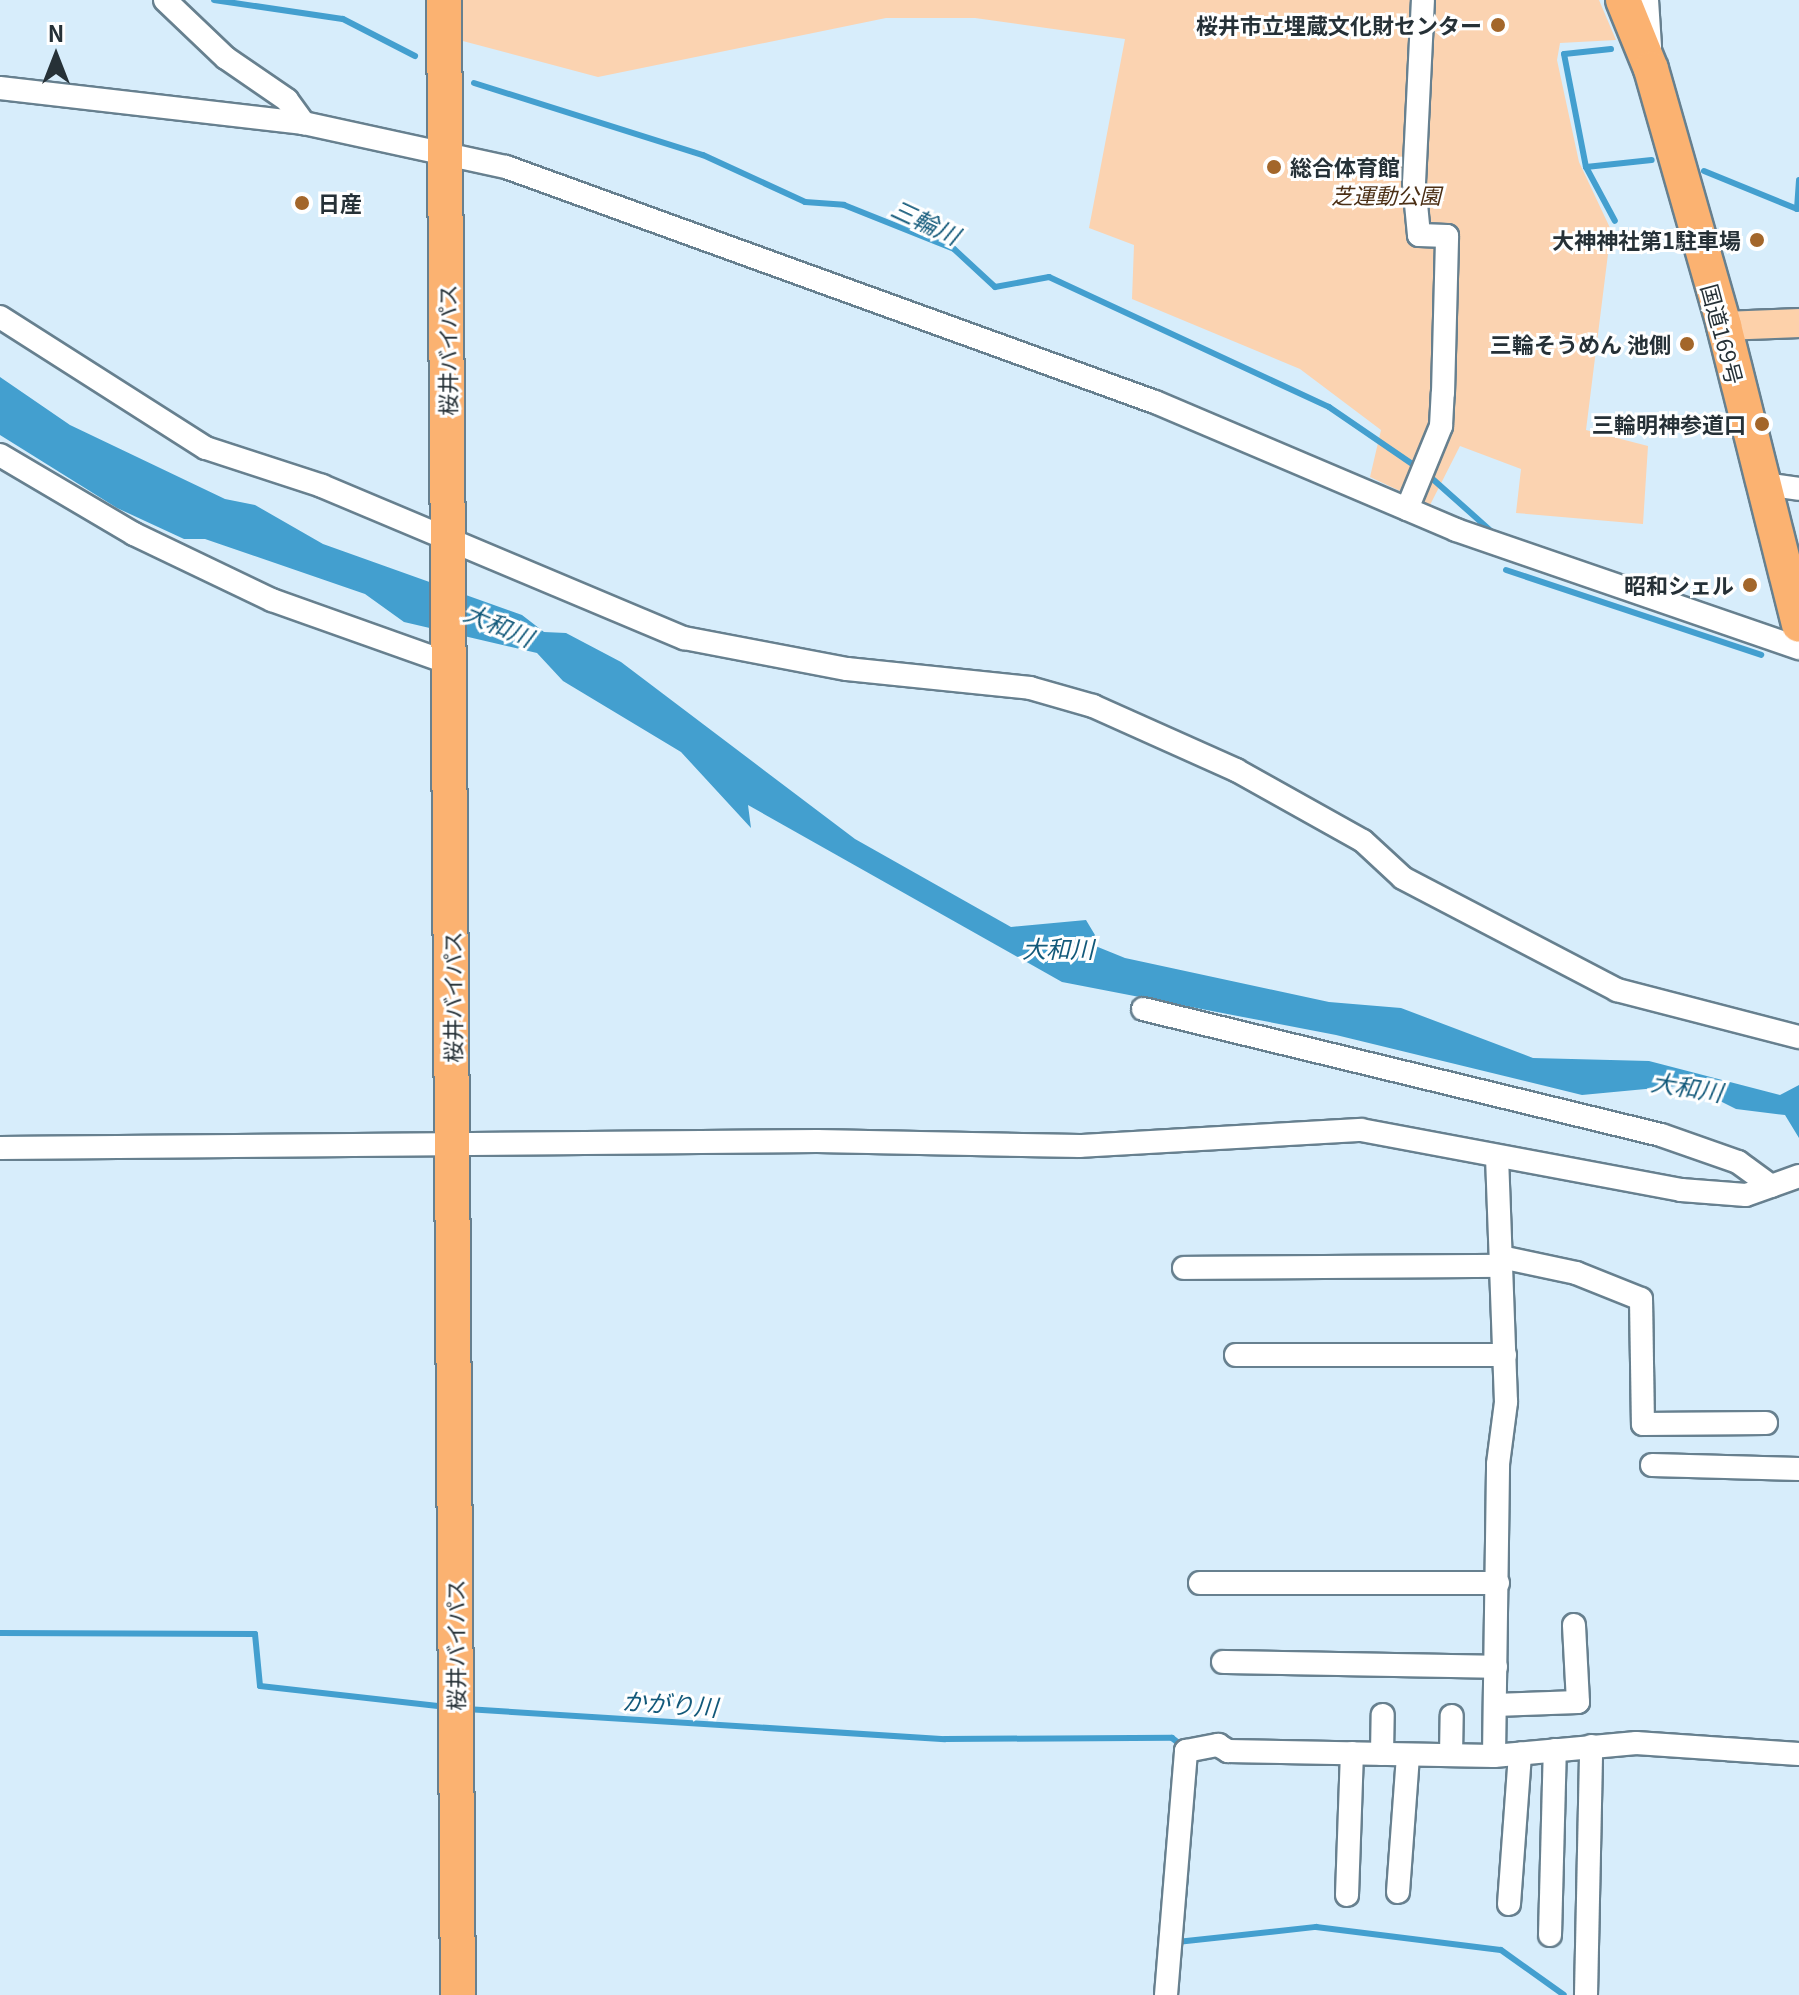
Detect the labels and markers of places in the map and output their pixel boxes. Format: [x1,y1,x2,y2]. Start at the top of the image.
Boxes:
place label: 桜井市立埋蔵文化財センター [1196,12,1482,38]
marker: 桜井市立埋蔵文化財センター [1489,16,1507,34]
place label: 総合体育館 [1290,154,1400,180]
marker: 総合体育館 [1265,158,1283,176]
place label: 日産 [318,190,362,216]
marker: 日産 [293,194,311,212]
place label: 大神神社第1駐車場 [1552,227,1741,253]
marker: 大神神社第1駐車場 [1748,231,1766,249]
place label: 三輪そうめん 池側 [1490,331,1671,357]
marker: 三輪そうめん 池側 [1678,335,1696,353]
place label: 三輪明神参道口 [1592,411,1746,437]
marker: 三輪明神参道口 [1753,415,1771,433]
place label: 昭和シェル [1624,572,1734,598]
marker: 昭和シェル [1741,576,1759,594]

